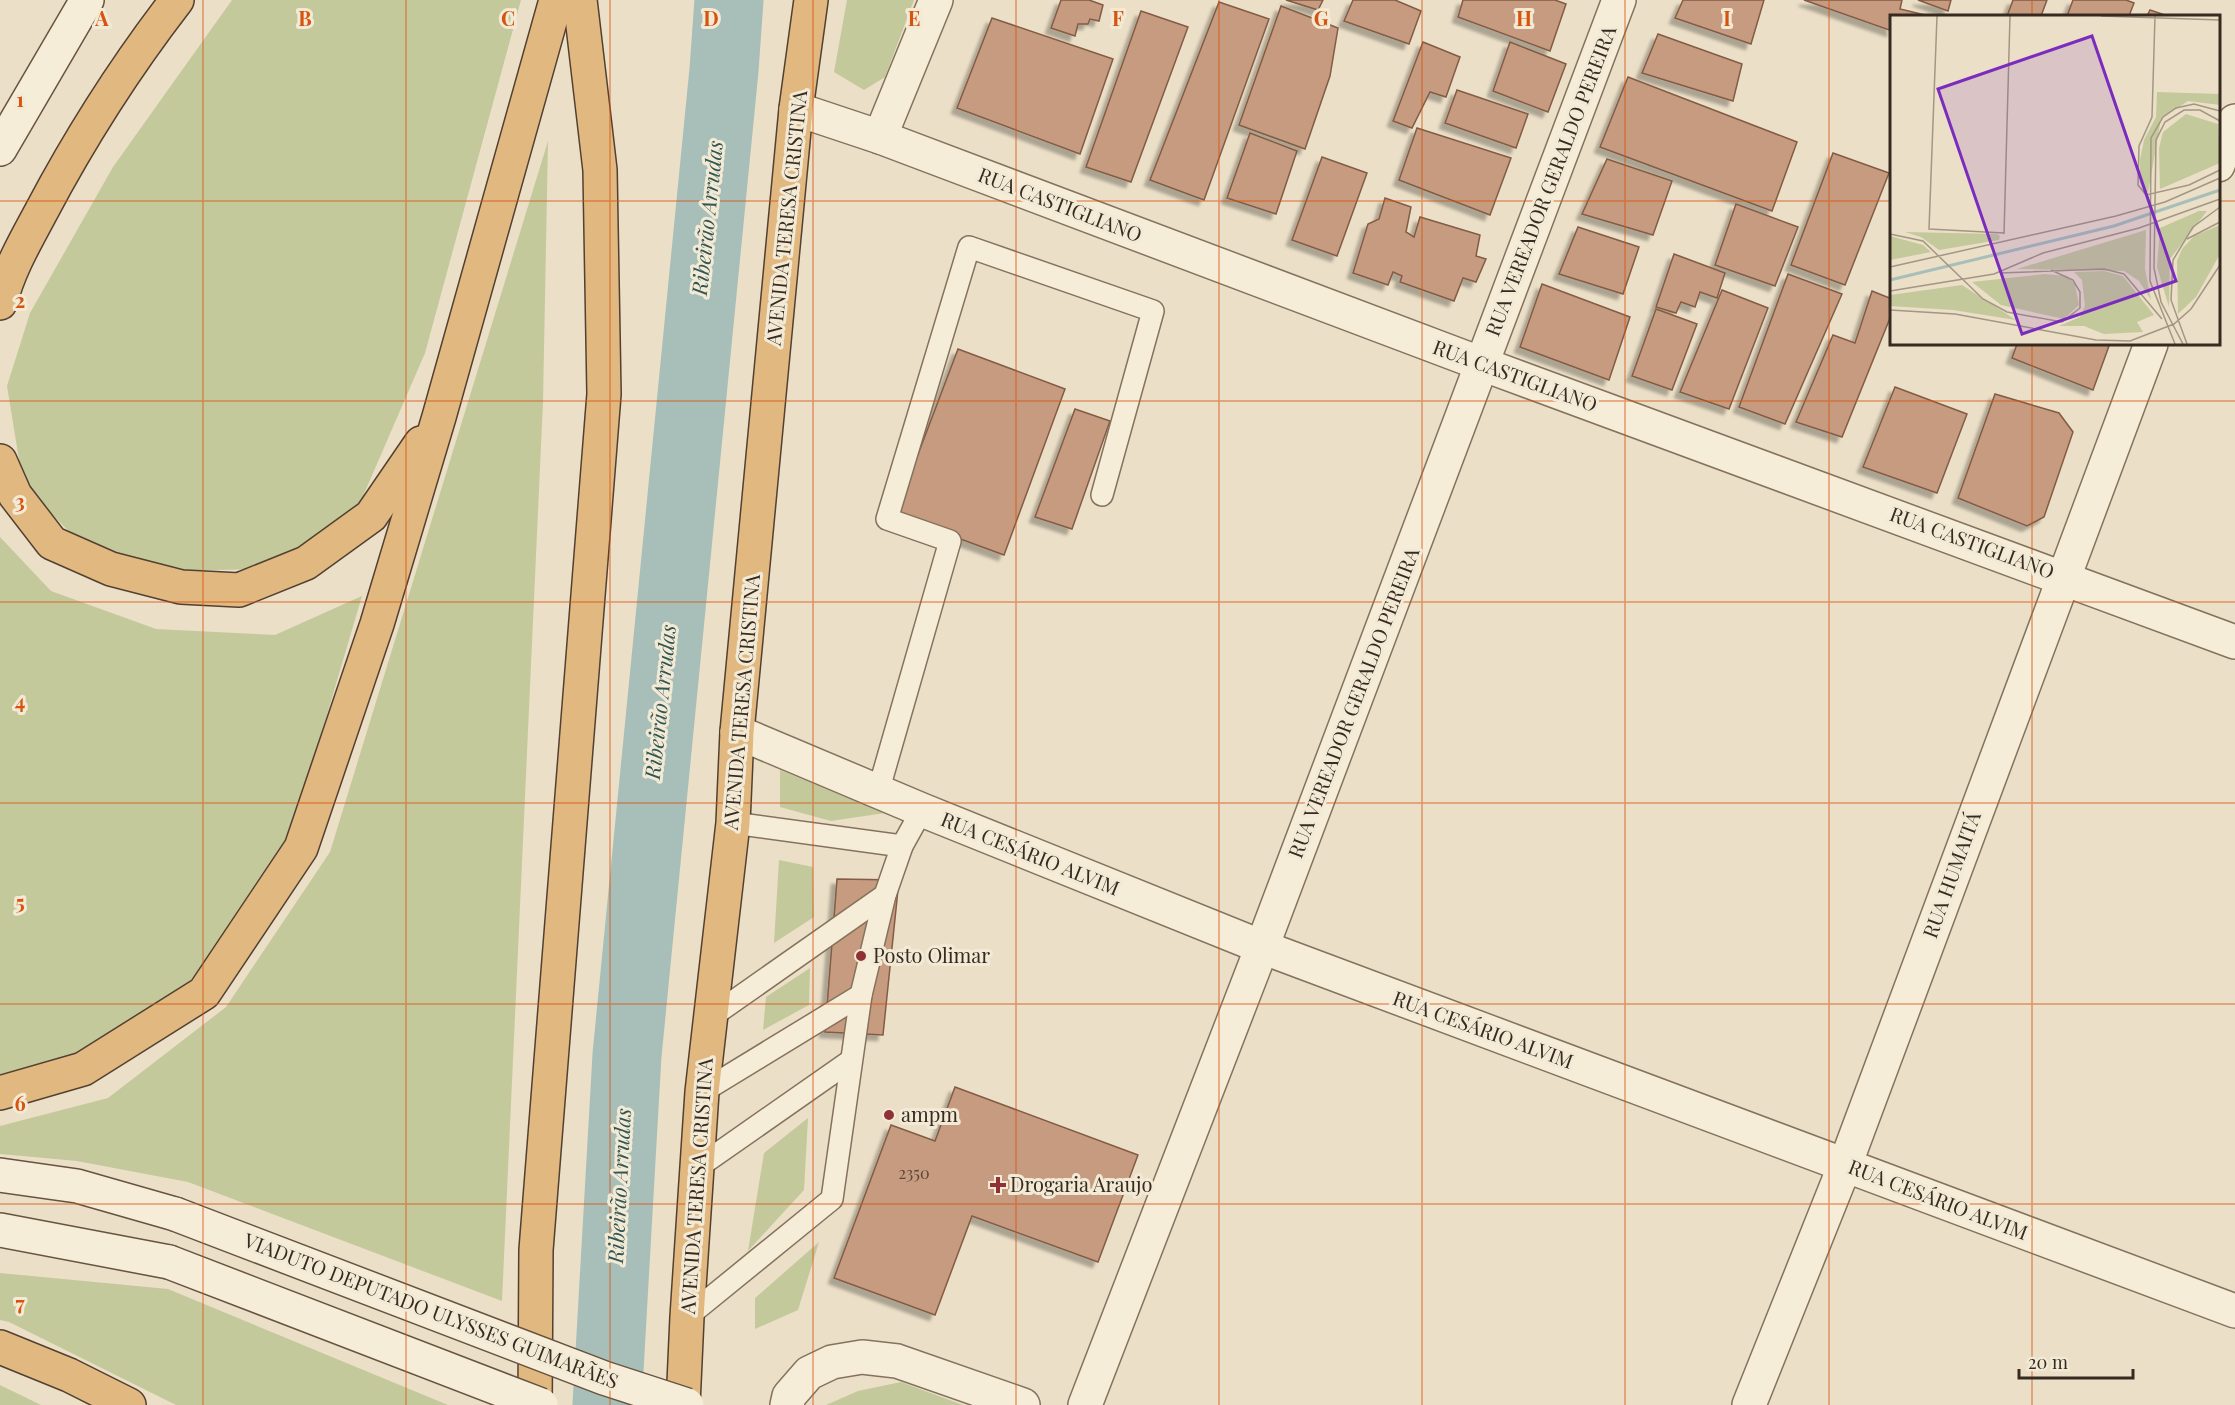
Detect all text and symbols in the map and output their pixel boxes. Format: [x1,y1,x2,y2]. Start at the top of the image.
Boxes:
text: A [94,4,109,31]
text: B [298,4,312,31]
text: C [501,4,515,31]
text: D [703,4,719,31]
text: E [908,4,920,31]
text: F [1112,4,1124,31]
text: G [1314,4,1329,31]
text: H [1516,4,1532,31]
text: I [1723,4,1731,31]
inset map [1890,15,2220,345]
street label: RUA VEREADOR GERALDO PEREIRA [1478,21,1622,340]
text: 1 [16,85,24,112]
street label: AVENIDA TERESA CRISTINA [759,88,812,348]
water label: Ribeirão Arrudas [684,139,728,297]
street label: RUA CASTIGLIANO [975,160,1146,247]
text: 2 [15,286,25,313]
street label: RUA CASTIGLIANO [1429,332,1602,417]
text: 3 [15,487,25,514]
street label: RUA CASTIGLIANO [1886,499,2059,584]
street label: RUA VEREADOR GERALDO PEREIRA [1281,543,1425,862]
street label: AVENIDA TERESA CRISTINA [716,573,765,832]
water label: Ribeirão Arrudas [637,623,681,781]
text: 4 [15,687,25,714]
street label: RUA CESÁRIO ALVIM [937,804,1124,901]
street label: RUA HUMAITÁ [1915,807,1986,941]
text: 5 [15,888,25,915]
place label: Posto Olimar [873,941,990,968]
marker: Posto Olimar [854,949,868,963]
street label: RUA CESÁRIO ALVIM [1390,983,1577,1074]
street label: AVENIDA TERESA CRISTINA [673,1057,718,1316]
text: 6 [14,1089,26,1116]
place label: ampm [901,1100,958,1127]
water label: Ribeirão Arrudas [600,1108,636,1265]
marker: ampm [882,1108,896,1122]
street label: RUA CESÁRIO ALVIM [1845,1152,2032,1245]
house number: 2350 [898,1162,930,1183]
place label: Drogaria Araujo [1010,1170,1152,1197]
marker: Drogaria Araujo [991,1178,1005,1192]
street label: VIADUTO DEPUTADO ULYSSES GUIMARÃES [239,1225,623,1394]
text: 7 [15,1289,25,1316]
scale bar [2019,1342,2133,1380]
text: 20 m [2028,1350,2068,1374]

